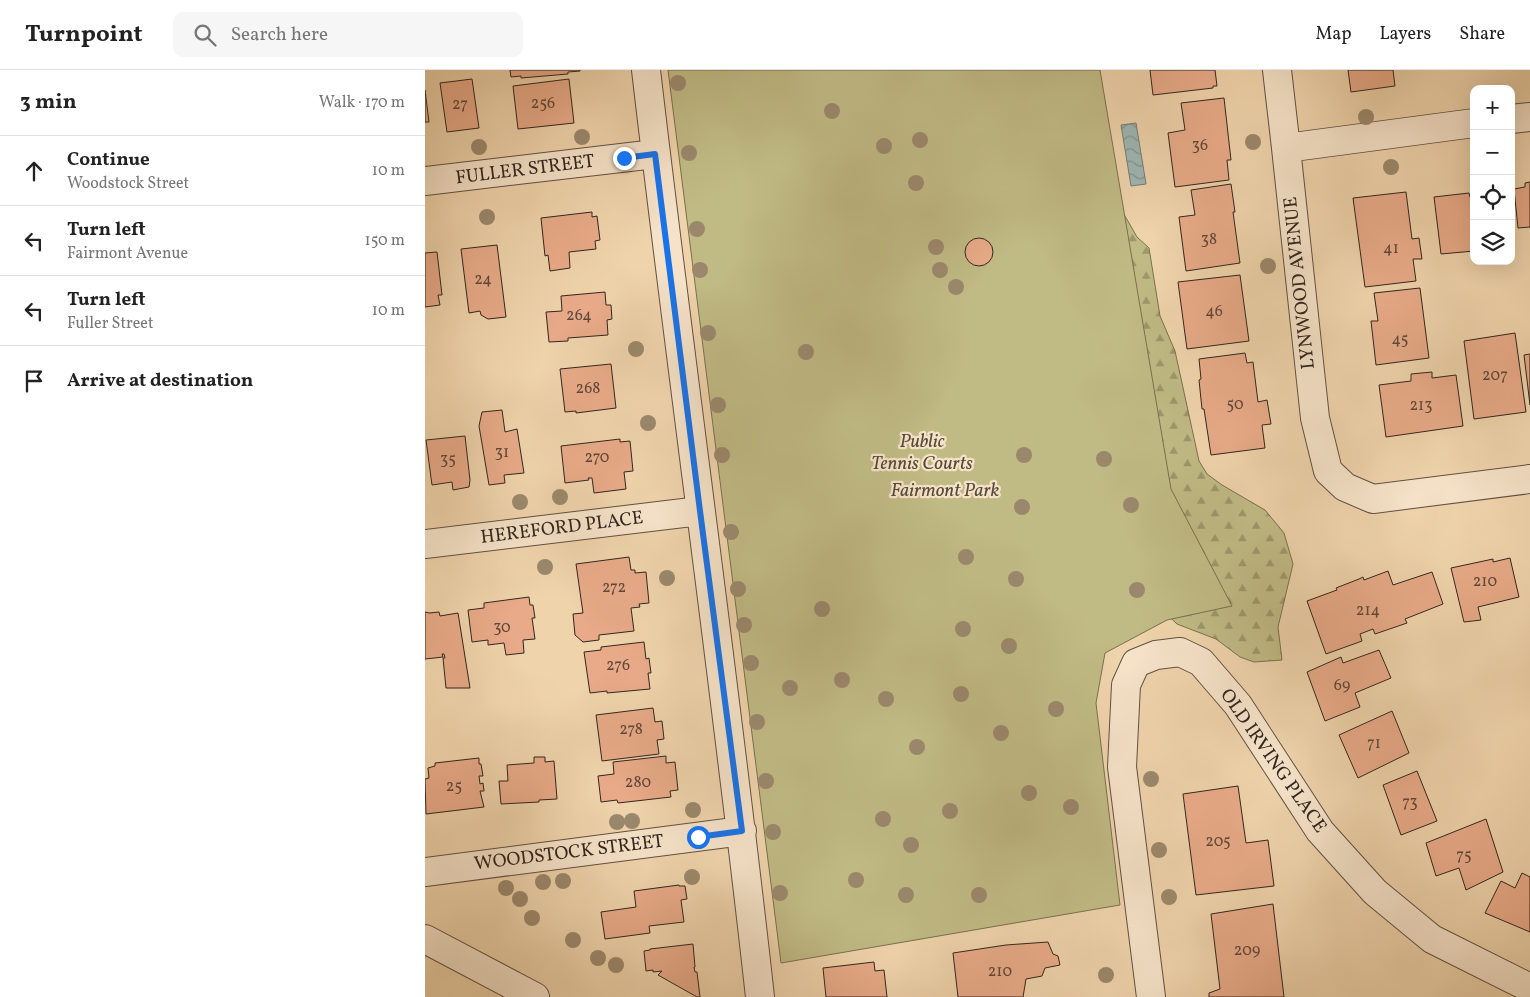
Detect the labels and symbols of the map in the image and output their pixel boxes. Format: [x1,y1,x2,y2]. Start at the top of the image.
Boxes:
house number: 256 [531,93,555,115]
house number: 27 [452,94,468,116]
house number: 36 [1192,135,1208,157]
route end [613,147,636,170]
street label: FULLER STREET [454,149,596,191]
street label: LYNWOOD AVENUE [1278,195,1322,371]
house number: 38 [1201,229,1217,251]
house number: 41 [1383,238,1399,260]
house number: 24 [474,269,492,291]
house number: 46 [1205,301,1223,323]
house number: 264 [566,305,592,327]
house number: 45 [1392,329,1408,351]
house number: 207 [1482,365,1508,387]
house number: 268 [576,378,600,400]
house number: 50 [1227,394,1244,416]
house number: 213 [1409,395,1433,417]
park label: Public Tennis Courts [871,429,973,477]
house number: 31 [495,442,509,464]
house number: 270 [585,447,609,469]
house number: 35 [440,449,456,471]
park label: Fairmont Park [891,478,1000,504]
street label: HEREFORD PLACE [479,505,645,551]
house number: 210 [1473,571,1497,593]
house number: 272 [602,577,626,599]
house number: 214 [1356,600,1380,622]
house number: 30 [493,617,511,639]
house number: 276 [606,655,630,677]
house number: 69 [1334,675,1350,697]
street label: OLD IRVING PLACE [1213,684,1333,838]
house number: 278 [619,719,643,741]
house number: 71 [1367,733,1381,755]
house number: 280 [625,772,651,794]
house number: 25 [446,776,462,798]
house number: 73 [1402,792,1418,814]
route start [687,826,710,849]
street label: WOODSTOCK STREET [473,828,665,878]
house number: 205 [1205,831,1231,853]
house number: 75 [1456,845,1472,867]
house number: 209 [1234,940,1260,962]
house number: 210 [988,961,1012,983]

